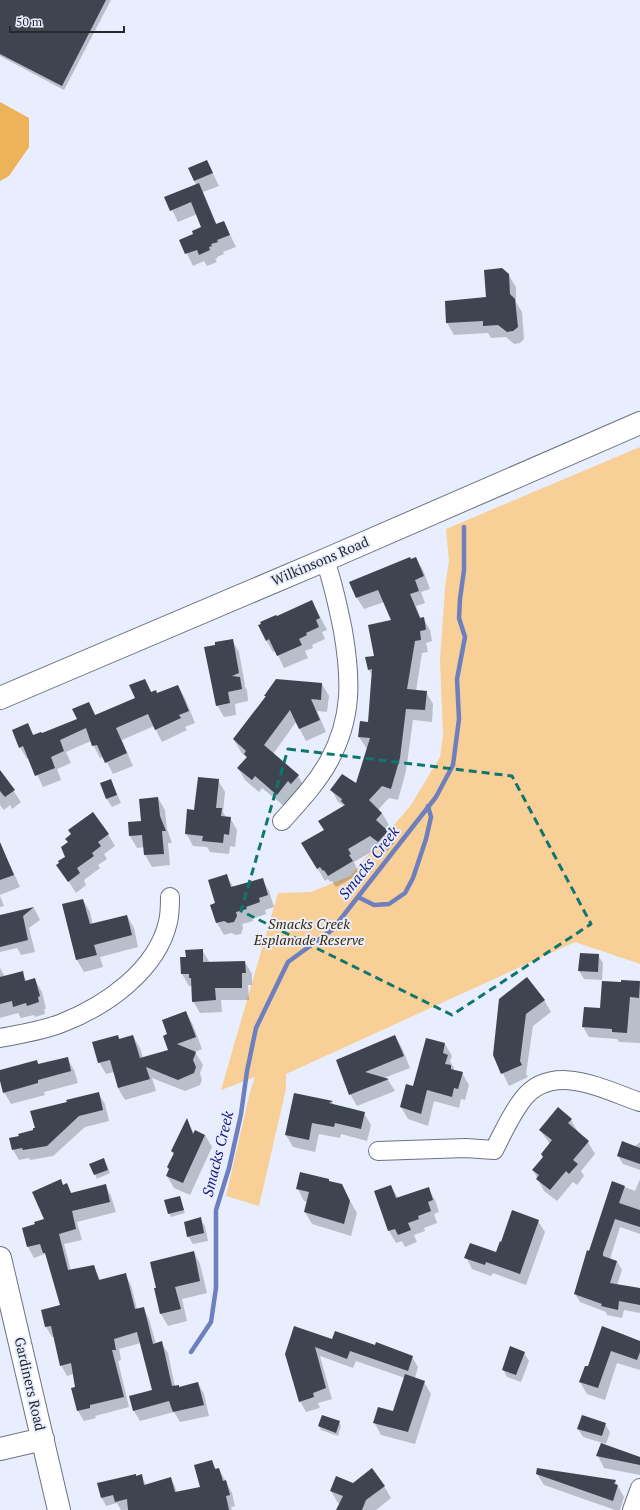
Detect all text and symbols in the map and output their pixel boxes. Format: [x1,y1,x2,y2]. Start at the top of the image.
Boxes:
scale bar [10,8,124,34]
text: 50 m [16,14,43,29]
street label: Wilkinsons Road [268,531,372,590]
water label: Smacks Creek [333,821,404,903]
park label: Smacks Creek Esplanade Reserve [253,914,365,949]
water label: Smacks Creek [197,1108,238,1199]
street label: Gardiners Road [10,1335,51,1433]

